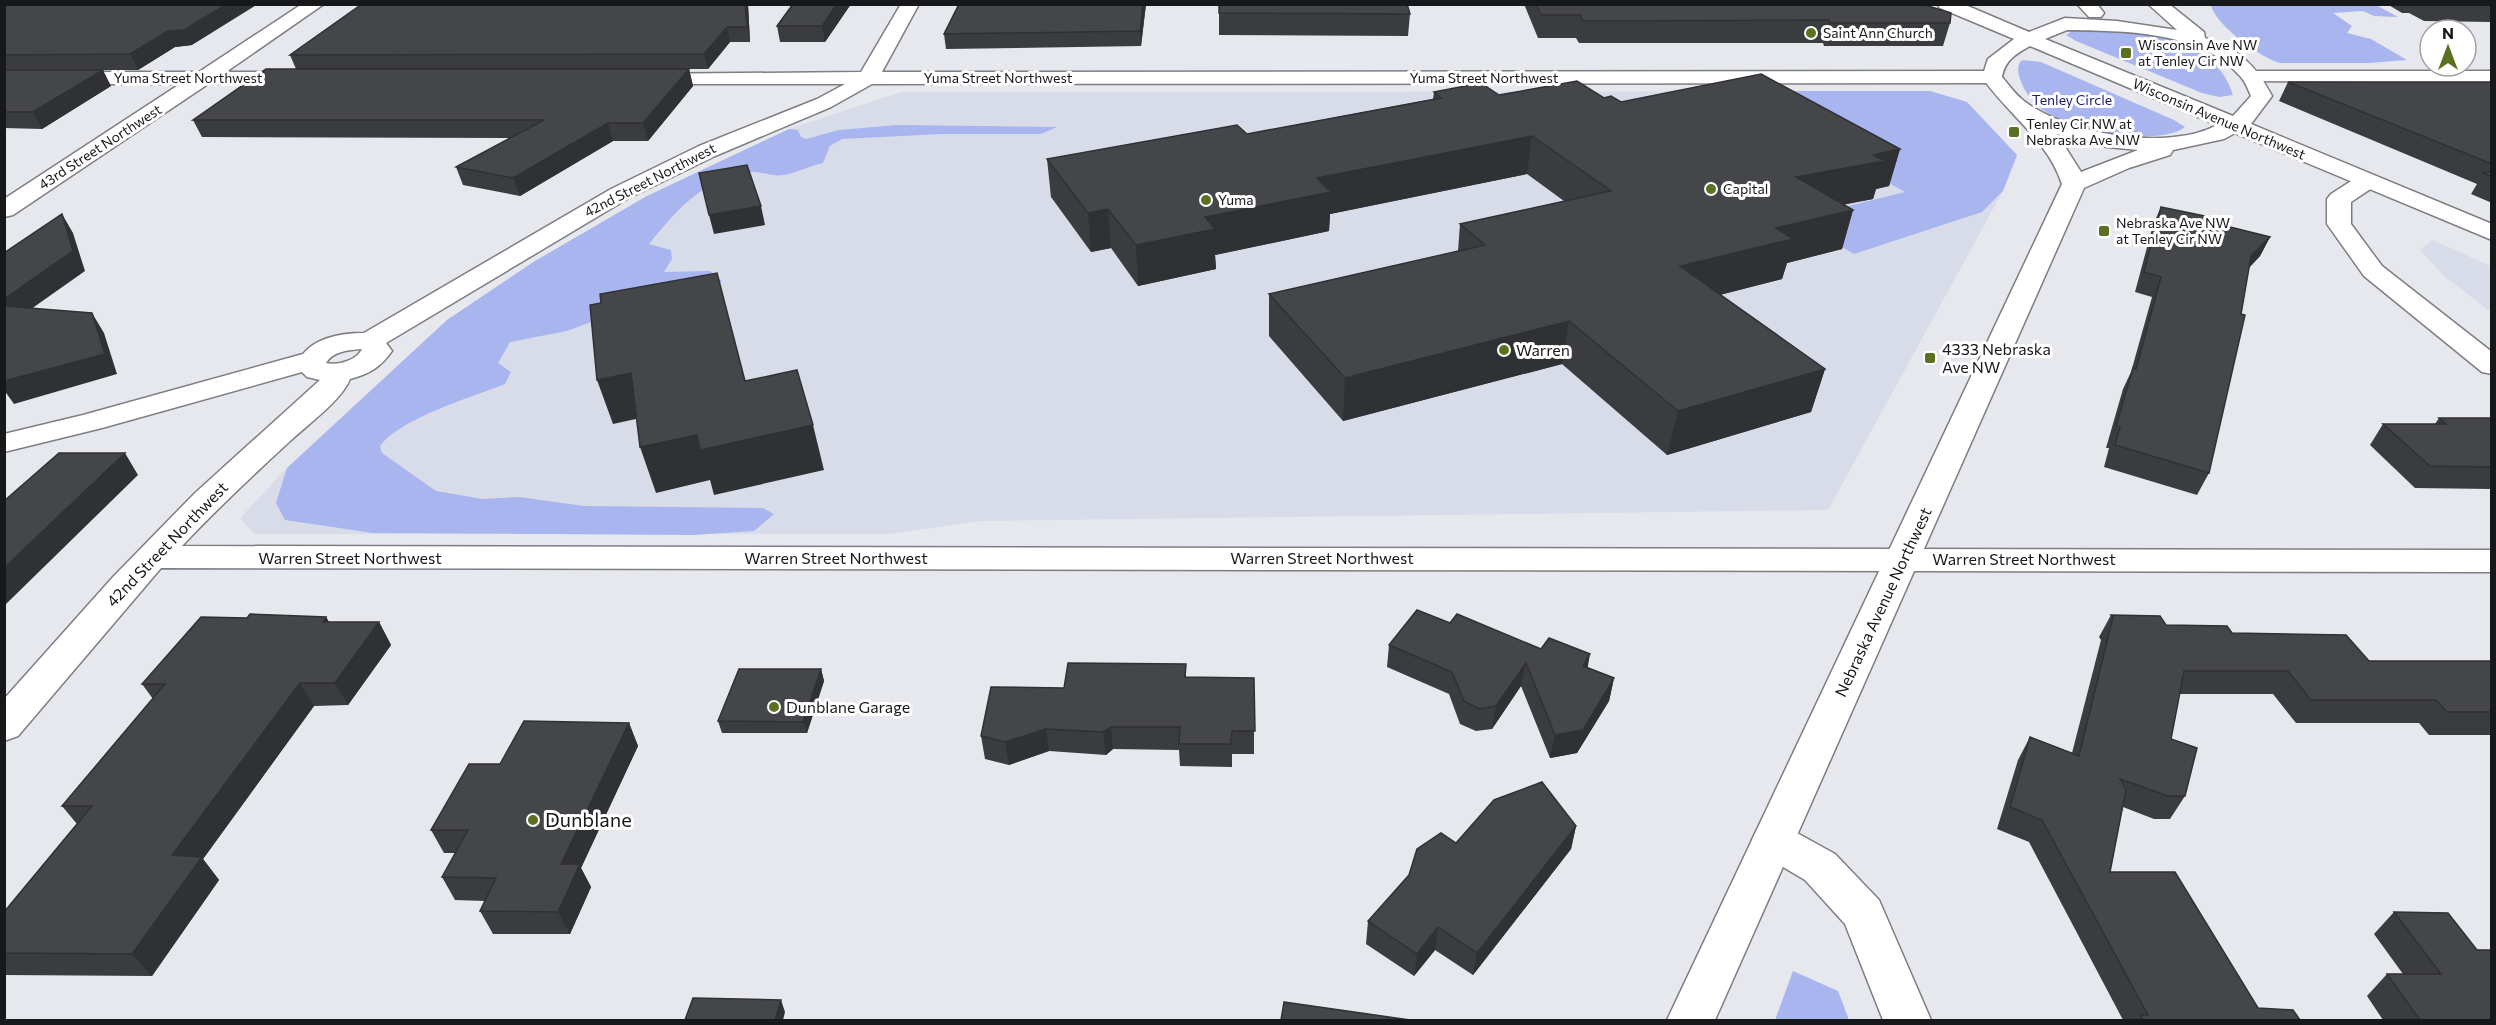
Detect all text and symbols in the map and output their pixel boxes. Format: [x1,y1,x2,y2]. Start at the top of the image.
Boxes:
north arrow [2418,18,2478,78]
text: N [2442,23,2454,42]
place label: Saint Ann Church [1823,24,1933,41]
marker: Saint Ann Church [1804,26,1818,40]
place label: Wisconsin Ave NW at Tenley Cir NW [2138,36,2257,69]
marker: Wisconsin Ave NW at Tenley Cir NW [2119,46,2133,60]
street label: Yuma Street Northwest [113,69,263,86]
street label: Yuma Street Northwest [923,69,1073,86]
street label: Yuma Street Northwest [1409,69,1559,86]
street label: Wisconsin Avenue Northwest [2130,74,2308,163]
park label: Tenley Circle [2032,91,2112,108]
street label: 43rd Street Northwest [35,100,165,193]
place label: Tenley Cir NW at Nebraska Ave NW [2026,115,2140,148]
marker: Tenley Cir NW at Nebraska Ave NW [2007,125,2021,139]
street label: 42nd Street Northwest [581,139,719,220]
place label: Capital [1723,180,1768,197]
marker: Capital [1704,182,1718,196]
place label: Yuma [1218,191,1254,208]
marker: Yuma [1199,193,1213,207]
place label: Nebraska Ave NW at Tenley Cir NW [2116,214,2230,247]
marker: Nebraska Ave NW at Tenley Cir NW [2097,224,2111,238]
place label: 4333 Nebraska Ave NW [1942,339,2051,376]
place label: Warren [1516,340,1570,359]
marker: Warren [1497,343,1511,357]
marker: 4333 Nebraska Ave NW [1923,351,1937,365]
street label: 42nd Street Northwest [102,477,232,610]
street label: Nebraska Avenue Northwest [1830,504,1935,699]
street label: Warren Street Northwest [258,548,442,567]
street label: Warren Street Northwest [744,548,928,567]
street label: Warren Street Northwest [1230,548,1414,567]
street label: Warren Street Northwest [1932,549,2116,568]
place label: Dunblane Garage [786,697,910,716]
marker: Dunblane Garage [767,700,781,714]
place label: Dunblane [545,807,632,831]
marker: Dunblane [526,813,540,827]

